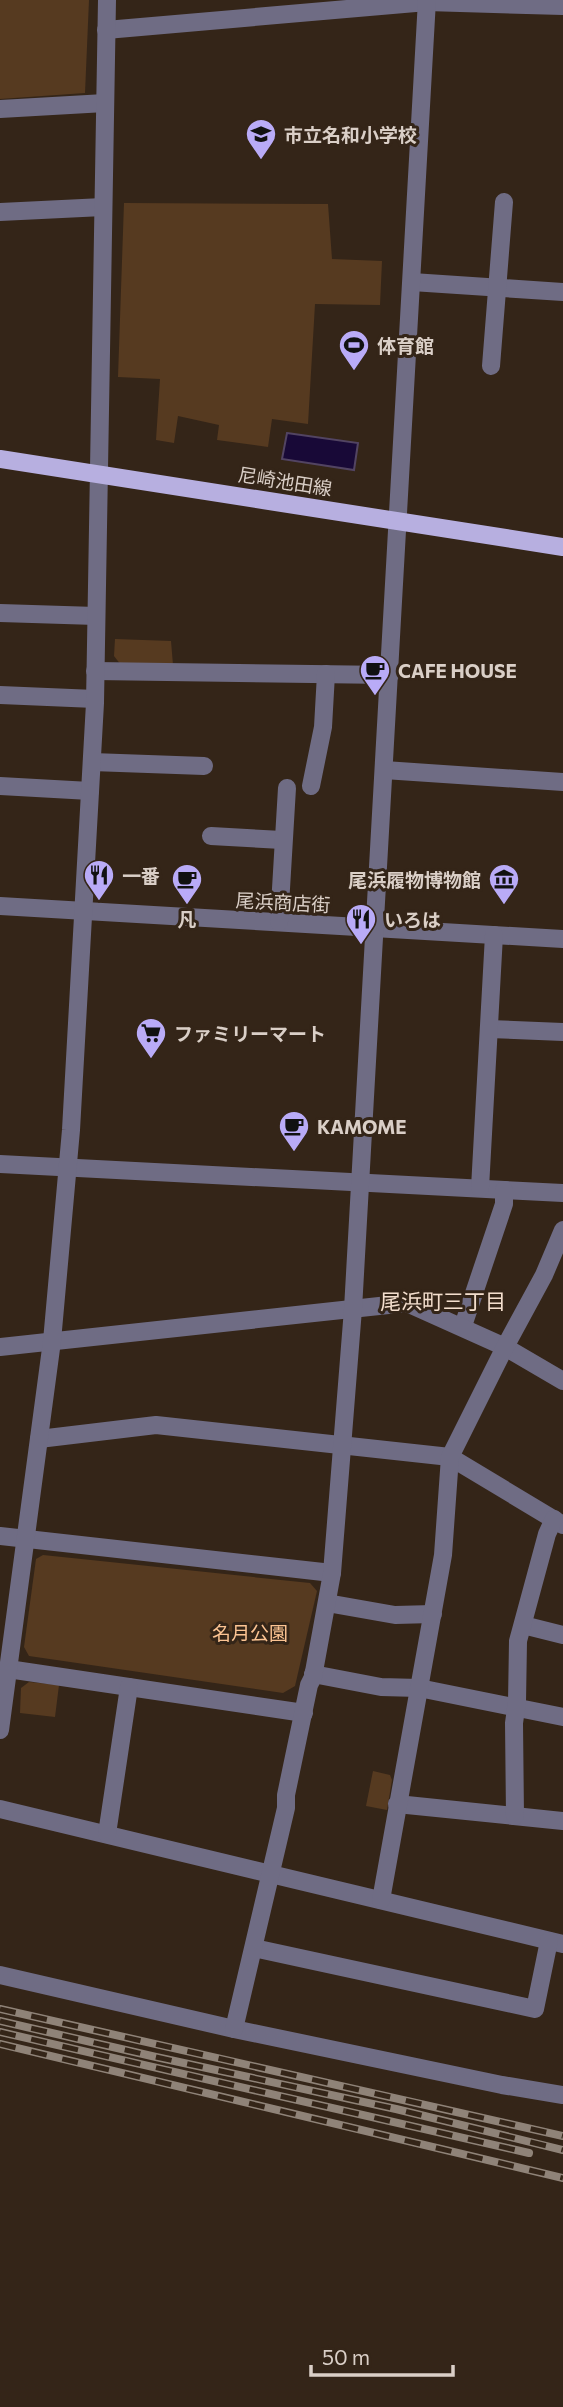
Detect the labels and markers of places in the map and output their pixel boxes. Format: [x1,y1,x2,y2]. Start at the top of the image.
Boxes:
school or university icon: 市立名和小学校 [244,117,278,161]
place label: 市立名和小学校 [284,123,417,146]
sports icon: 体育館 [337,328,371,372]
place label: 体育館 [377,334,434,357]
cafe icon: CAFE HOUSE [358,653,392,697]
place label: CAFE HOUSE [398,659,517,682]
restaurant icon: 一番 [82,858,116,902]
cafe icon: 凡 [170,862,204,906]
museum icon: 尾浜履物博物館 [487,862,521,906]
place label: 一番 [122,864,160,887]
place label: 尾浜履物博物館 [348,868,481,891]
restaurant icon: いろは [344,902,378,946]
place label: 凡 [177,907,197,930]
place label: いろは [384,908,441,931]
supermarket icon: ファミリーマート [134,1016,168,1060]
place label: ファミリーマート [174,1022,326,1045]
cafe icon: KAMOME [277,1109,311,1153]
place label: KAMOME [317,1115,407,1138]

